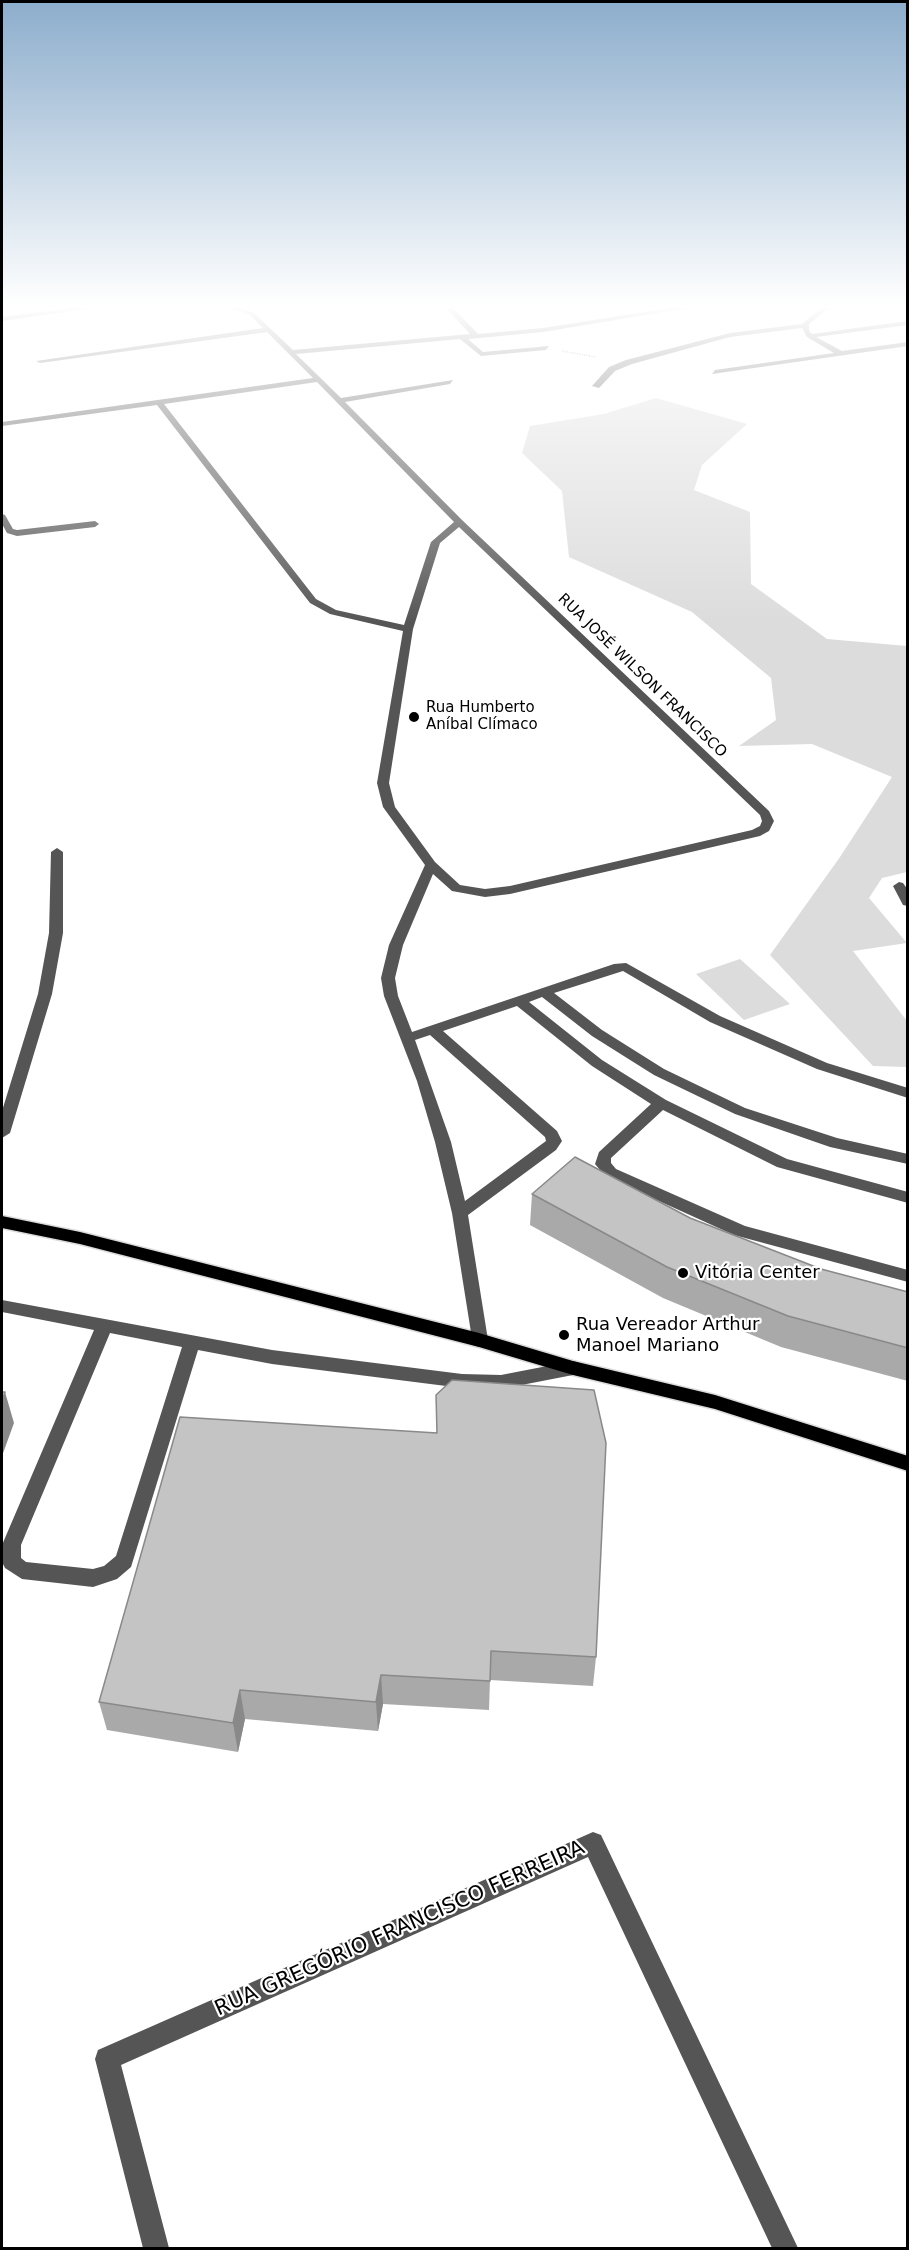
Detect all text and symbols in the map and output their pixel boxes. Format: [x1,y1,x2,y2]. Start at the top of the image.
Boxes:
street label: RUA JOSÉ WILSON FRANCISCO [554,590,730,762]
place label: Rua Humberto Aníbal Clímaco [426,699,538,734]
marker: Rua Humberto Aníbal Clímaco [407,710,421,724]
place label: Vitória Center [695,1262,820,1284]
marker: Vitória Center [676,1266,690,1280]
place label: Rua Vereador Arthur Manoel Mariano [576,1314,760,1356]
marker: Rua Vereador Arthur Manoel Mariano [557,1328,571,1342]
street label: RUA GREGÓRIO FRANCISCO FERREIRA [211,1836,589,2022]

